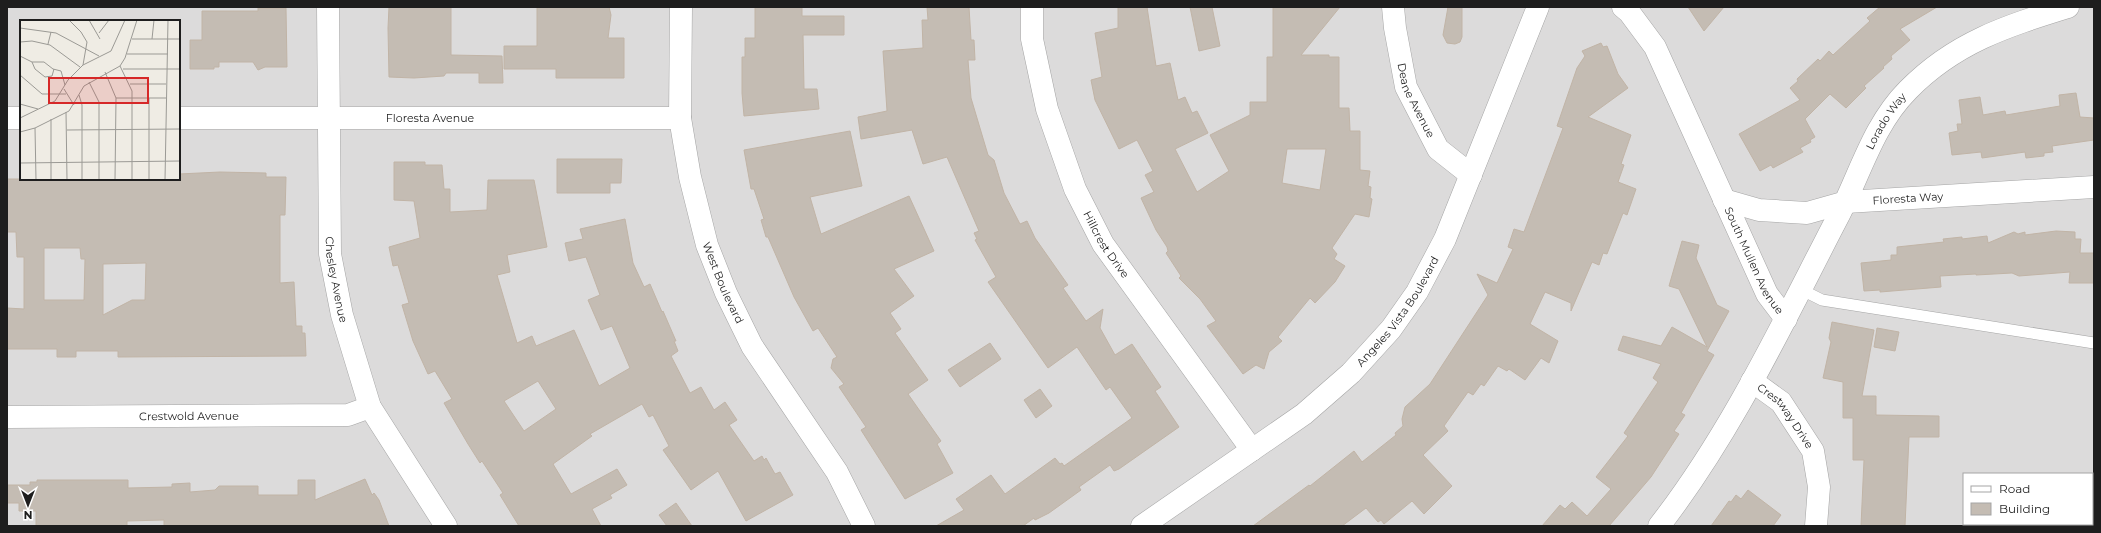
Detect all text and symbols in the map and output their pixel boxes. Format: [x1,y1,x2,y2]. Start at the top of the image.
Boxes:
inset map [20,20,180,180]
street label: Deane Avenue [1395,62,1438,140]
street label: Lorado Way [1863,90,1909,152]
street label: Floresta Avenue [386,111,475,125]
street label: Floresta Way [1872,189,1944,207]
street label: South Mullen Avenue [1721,205,1787,317]
street label: Hillcrest Drive [1080,208,1132,281]
street label: Chesley Avenue [323,236,351,324]
street label: West Boulevard [700,240,747,326]
street label: Angeles Vista Boulevard [1353,254,1442,369]
street label: Crestway Drive [1754,380,1817,451]
street label: Crestwold Avenue [139,409,239,423]
legend [1963,473,2093,525]
text: Road [1999,481,2030,496]
north arrow [8,485,48,525]
text: Building [1999,501,2050,516]
text: N [24,508,32,522]

